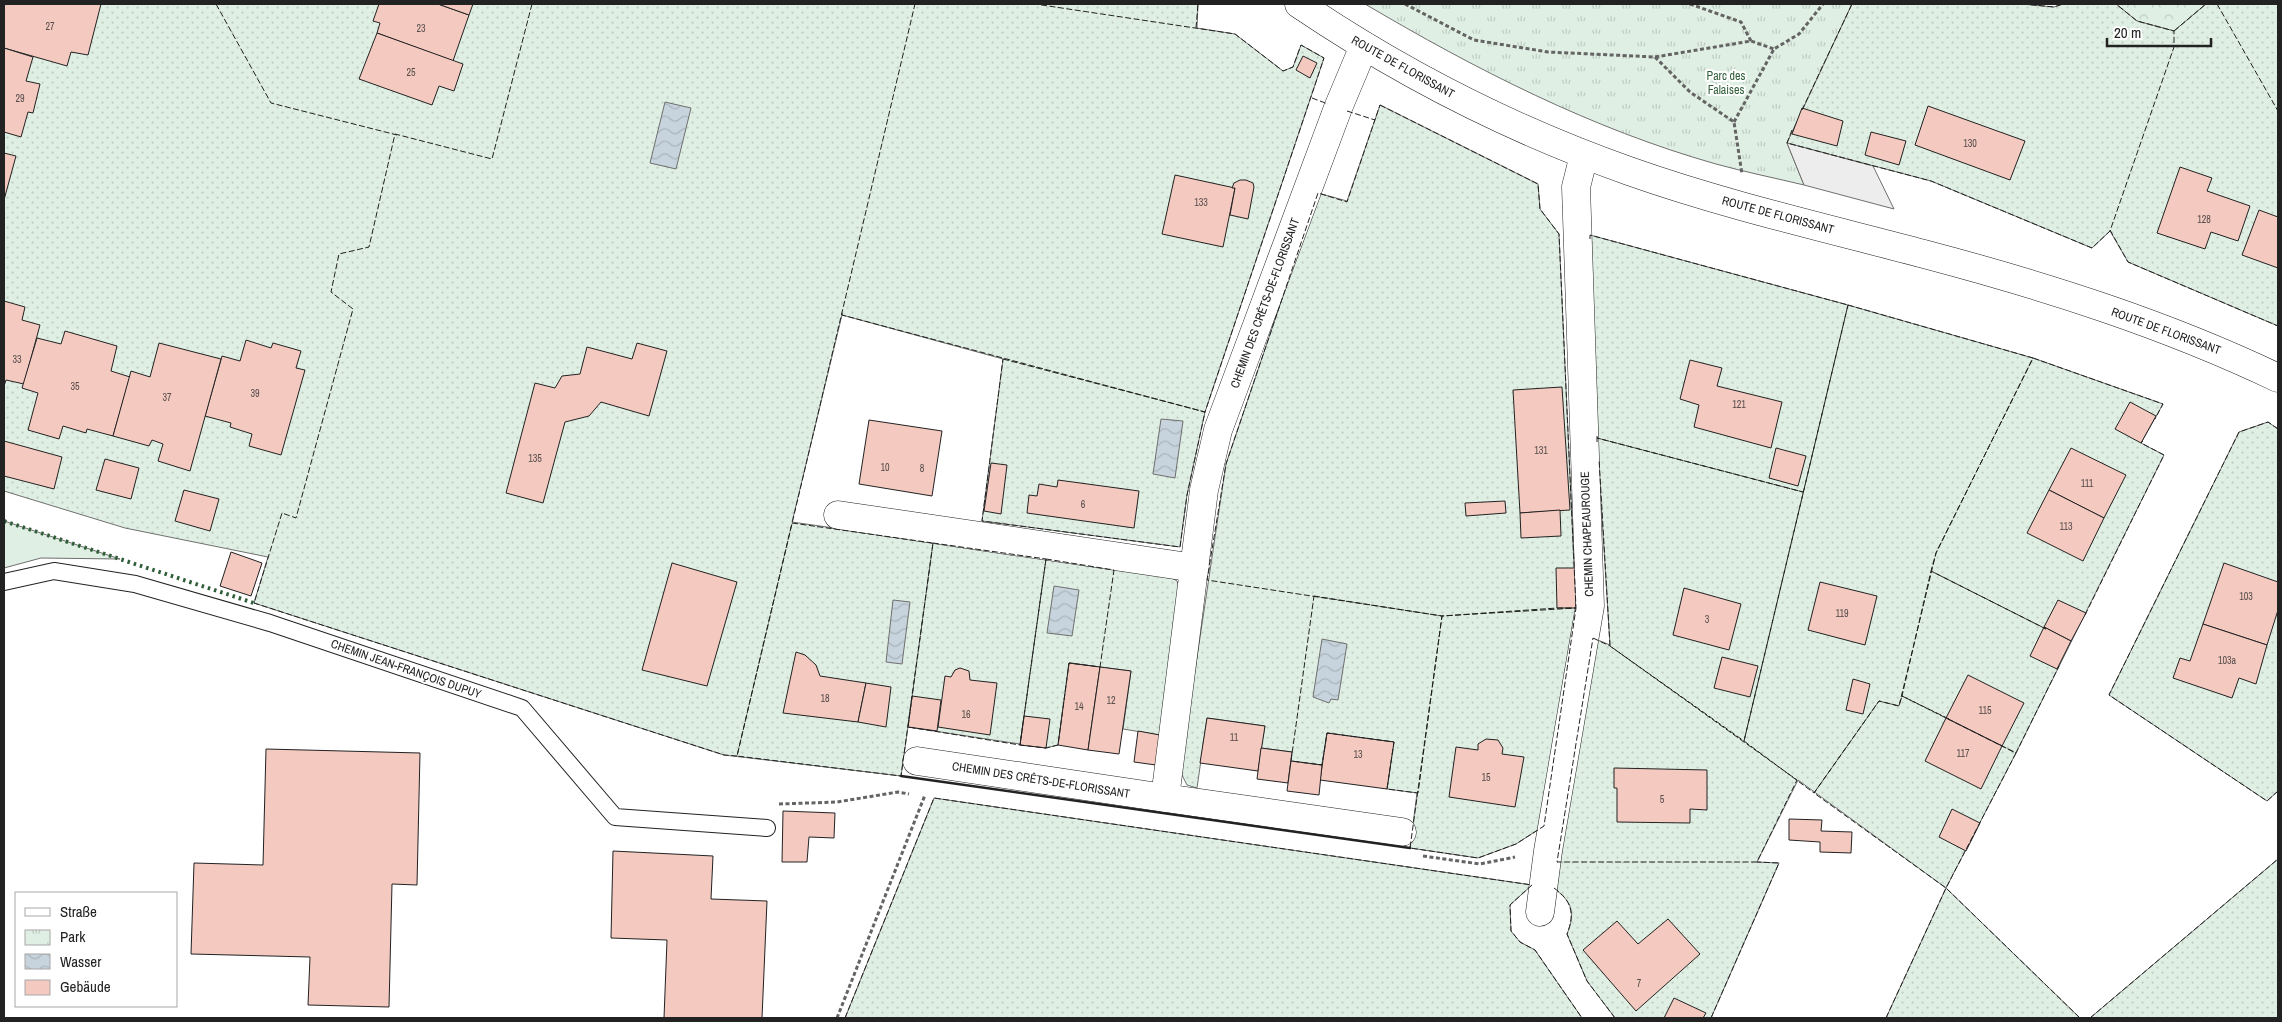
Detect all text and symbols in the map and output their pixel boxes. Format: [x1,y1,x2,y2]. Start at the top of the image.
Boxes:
scale bar [2107,15,2211,47]
house number: 27 [45,20,55,33]
house number: 23 [416,22,426,35]
text: 20 m [2114,22,2141,43]
street label: ROUTE DE FLORISSANT [1349,32,1457,102]
house number: 25 [406,66,416,79]
park label: Parc des Falaises [1707,68,1745,98]
house number: 29 [15,92,25,105]
house number: 130 [1963,137,1977,150]
street label: ROUTE DE FLORISSANT [1720,192,1836,238]
house number: 133 [1194,196,1208,209]
house number: 128 [2197,213,2211,226]
street label: CHEMIN DES CRÊTS-DE-FLORISSANT [1227,216,1303,390]
street label: ROUTE DE FLORISSANT [2109,304,2223,358]
house number: 33 [12,353,22,366]
house number: 35 [70,380,80,393]
house number: 39 [250,387,260,400]
house number: 37 [162,391,172,404]
house number: 121 [1732,398,1746,411]
house number: 131 [1534,444,1548,457]
house number: 135 [528,452,542,465]
house number: 10 [880,461,890,474]
house number: 8 [920,462,925,475]
street label: CHEMIN CHAPEAUROUGE [1577,471,1597,597]
house number: 111 [2081,477,2094,490]
house number: 6 [1081,498,1086,511]
house number: 113 [2059,520,2073,533]
house number: 103 [2239,590,2253,603]
house number: 119 [1835,607,1849,620]
house number: 3 [1705,613,1710,626]
street label: CHEMIN JEAN-FRANÇOIS DUPUY [329,636,484,702]
house number: 103a [2218,654,2237,667]
house number: 18 [820,692,830,705]
house number: 12 [1106,694,1116,707]
house number: 14 [1074,700,1084,713]
house number: 115 [1978,704,1992,717]
house number: 16 [961,708,971,721]
house number: 11 [1230,731,1239,744]
house number: 117 [1956,747,1970,760]
house number: 13 [1353,748,1363,761]
street label: CHEMIN DES CRÊTS-DE-FLORISSANT [951,758,1131,802]
house number: 15 [1481,771,1491,784]
house number: 5 [1660,793,1665,806]
legend [15,892,178,1007]
text: Straße [60,901,97,922]
text: Park [60,926,86,947]
text: Wasser [60,951,101,972]
text: Gebäude [60,976,111,997]
house number: 7 [1637,977,1642,990]

